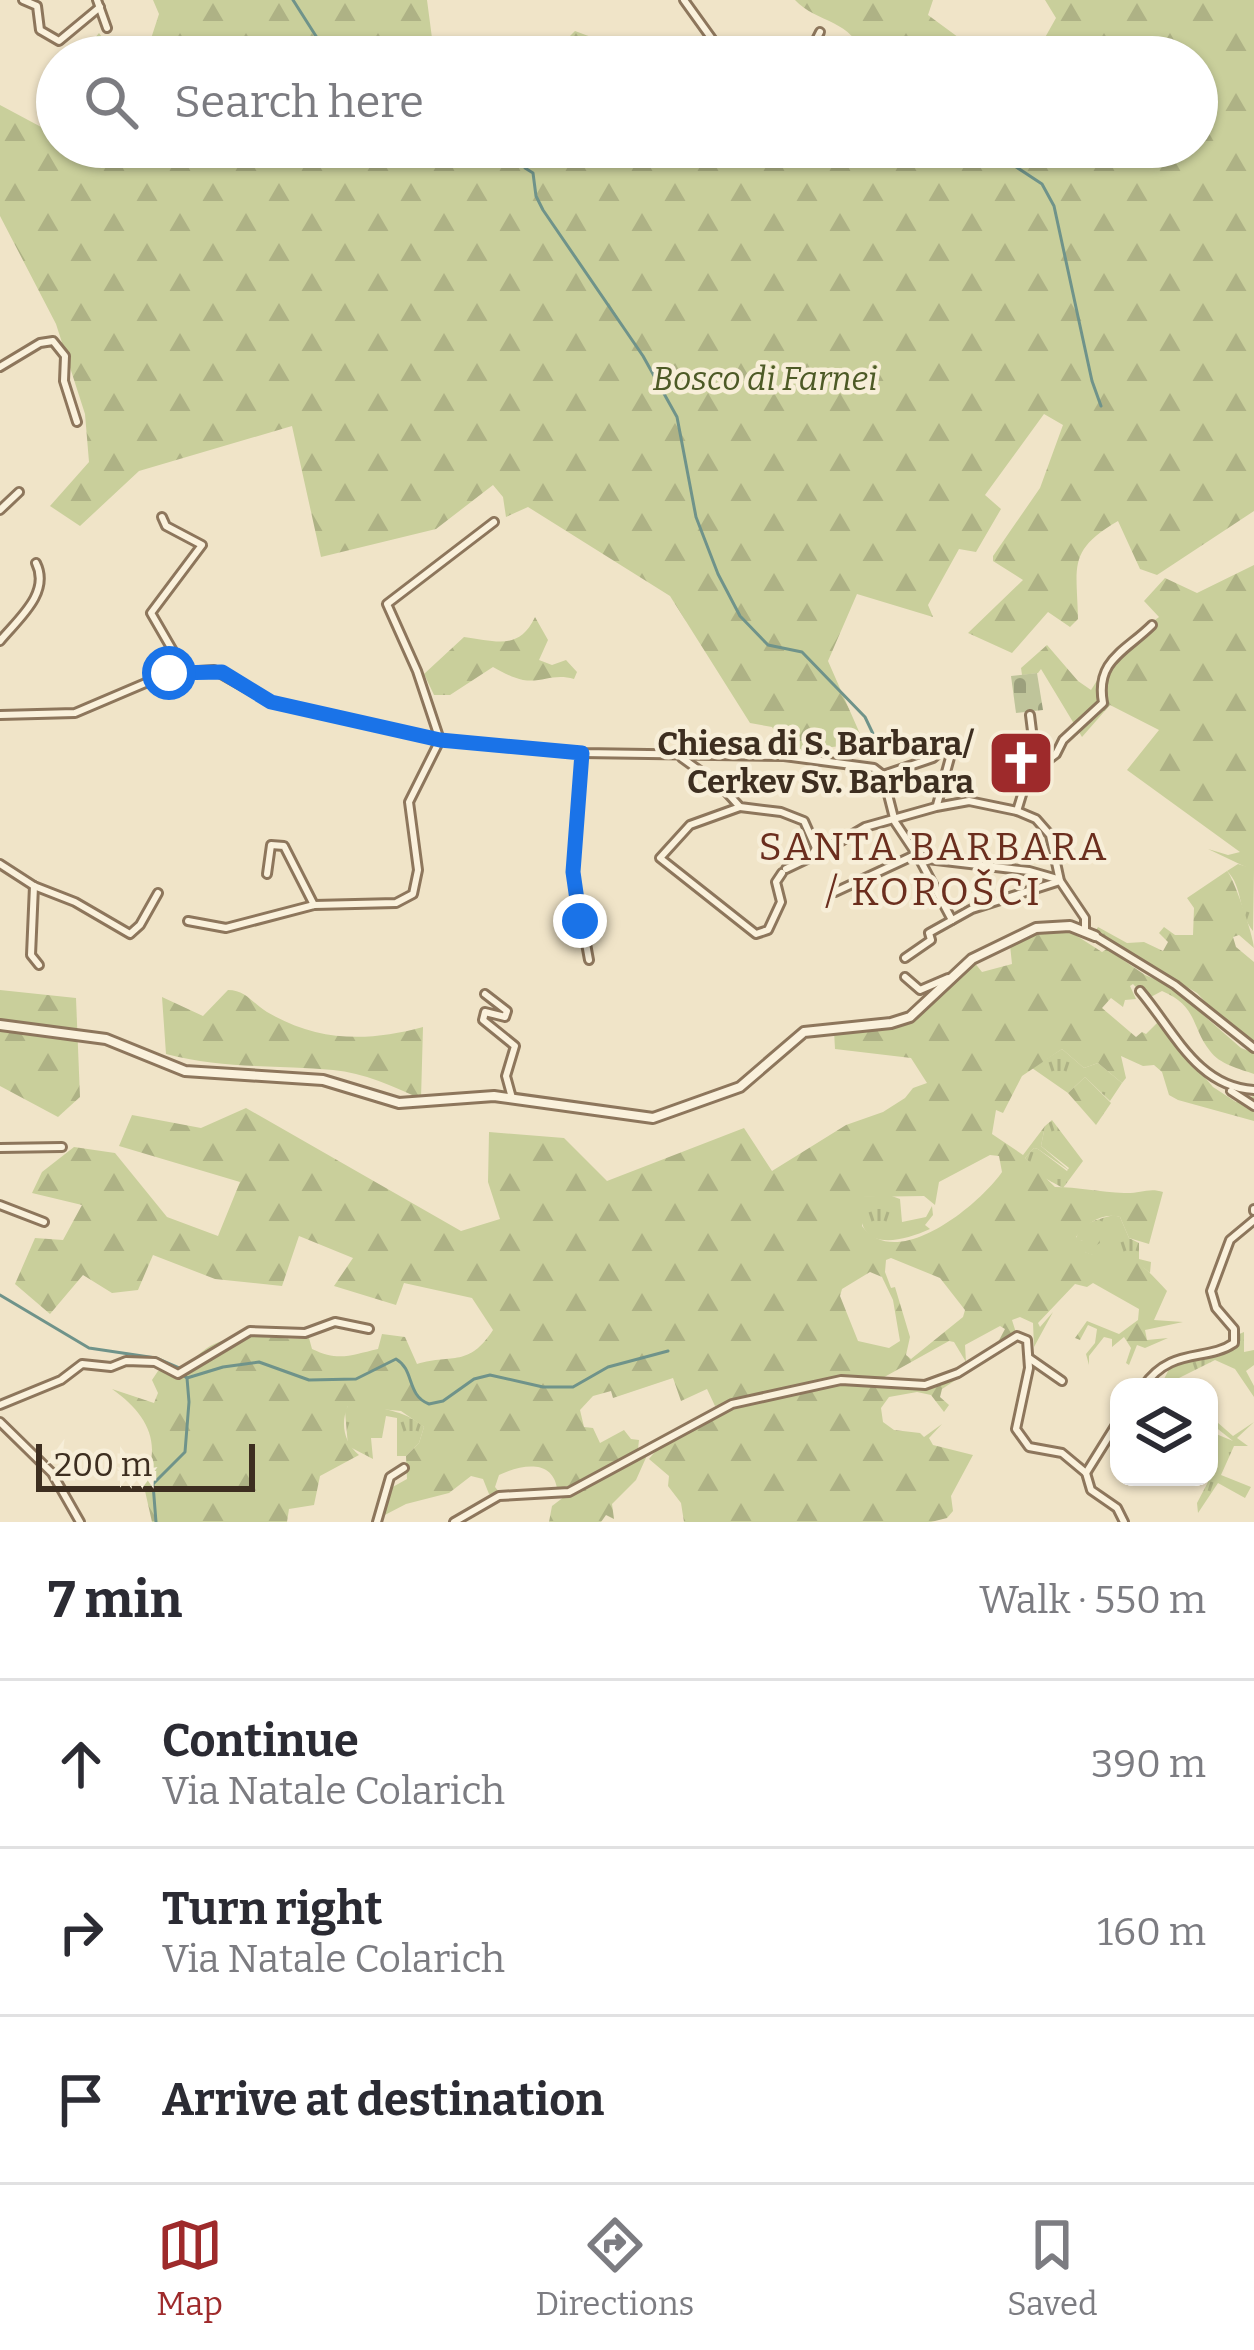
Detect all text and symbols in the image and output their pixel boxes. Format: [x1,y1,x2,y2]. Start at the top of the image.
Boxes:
search box [36,36,1218,168]
icon: search [78,69,144,135]
text: Search here [174,75,424,129]
park label: Bosco di Farnei [653,359,878,399]
route start [142,646,196,700]
place label: Chiesa di S. Barbara/ Cerkev Sv. Barbara [657,724,975,802]
church icon: Chiesa di S. Barbara/ Cerkev Sv. Barbara [986,728,1056,798]
district label: SANTA BARBARA / KOROŠCI [758,824,1110,915]
route end [553,894,607,948]
map controls [1110,1378,1218,1486]
button: layers [1110,1378,1218,1486]
scale bar [36,1438,255,1491]
text: 200 m [54,1445,152,1485]
text: 7 min [48,1569,182,1631]
text: Walk · 550 m [979,1577,1206,1623]
text: Continue [162,1714,359,1768]
icon: ahead [48,1731,114,1797]
text: 390 m [1091,1741,1206,1787]
text: Via Natale Colarich [162,1768,505,1814]
text: Turn right [162,1882,382,1936]
icon: right [48,1899,114,1965]
text: 160 m [1097,1909,1206,1955]
text: Via Natale Colarich [162,1936,505,1982]
icon: arrive [48,2067,114,2133]
text: Arrive at destination [162,2073,604,2127]
tab: Map [156,2212,223,2324]
tab: Directions [536,2212,694,2324]
tab: Saved [1007,2212,1098,2324]

